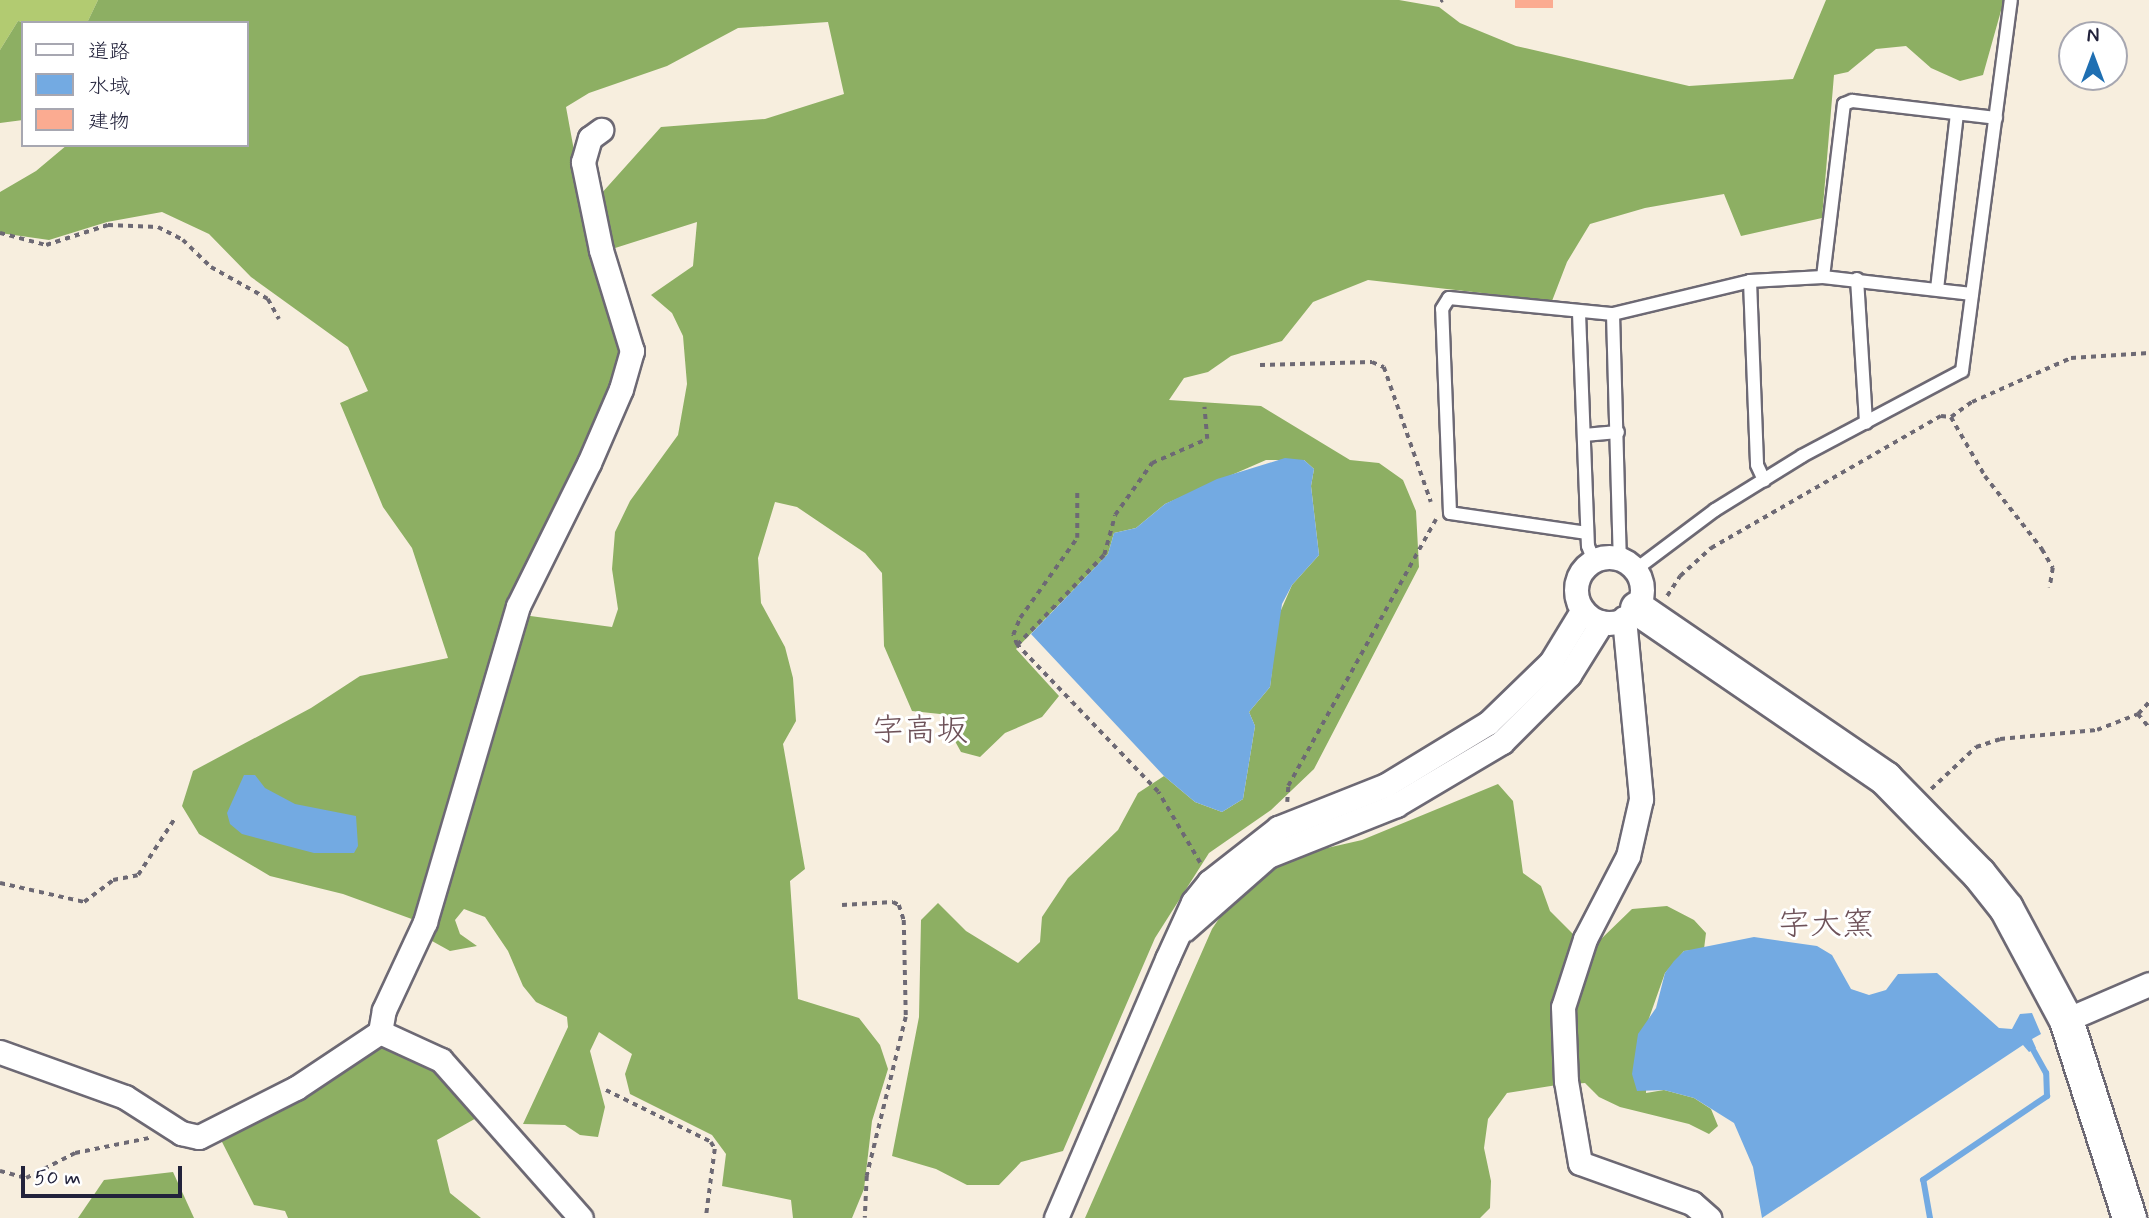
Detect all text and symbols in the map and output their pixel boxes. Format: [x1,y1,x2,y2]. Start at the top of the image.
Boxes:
legend [21,21,248,147]
north arrow [2058,21,2128,91]
text: N [2087,24,2099,49]
text: 道路 [88,38,130,66]
text: 水域 [88,73,130,101]
text: 建物 [88,108,130,136]
district label: 字高坂 [872,712,968,750]
district label: 字大窯 [1778,906,1874,944]
scale bar [24,1152,186,1196]
text: 50 m [34,1164,81,1192]

